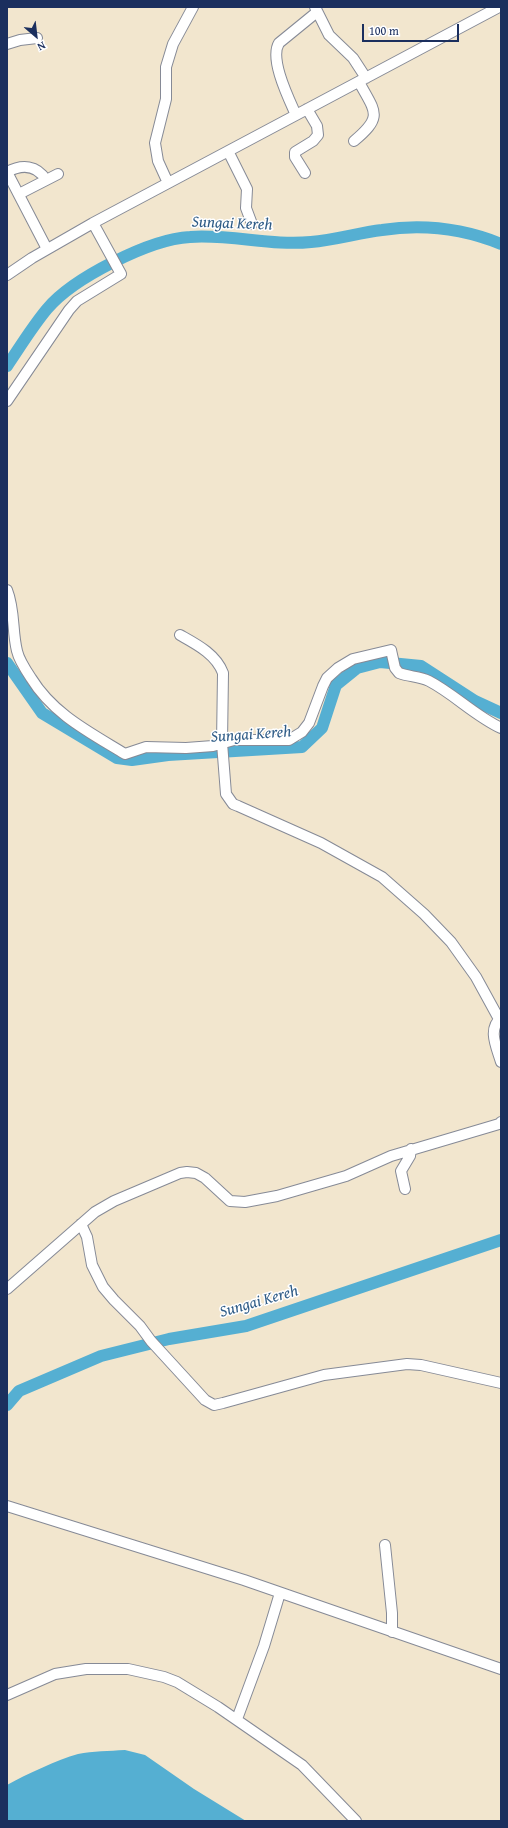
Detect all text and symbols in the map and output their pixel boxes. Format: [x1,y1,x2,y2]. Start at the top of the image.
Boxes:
north arrow [16,16,56,56]
scale bar [364,16,461,42]
text: 100 m [369,22,399,39]
text: N [35,38,49,55]
water label: Sungai Kereh [191,213,273,235]
water label: Sungai Kereh [210,723,292,747]
water label: Sungai Kereh [218,1282,300,1322]

